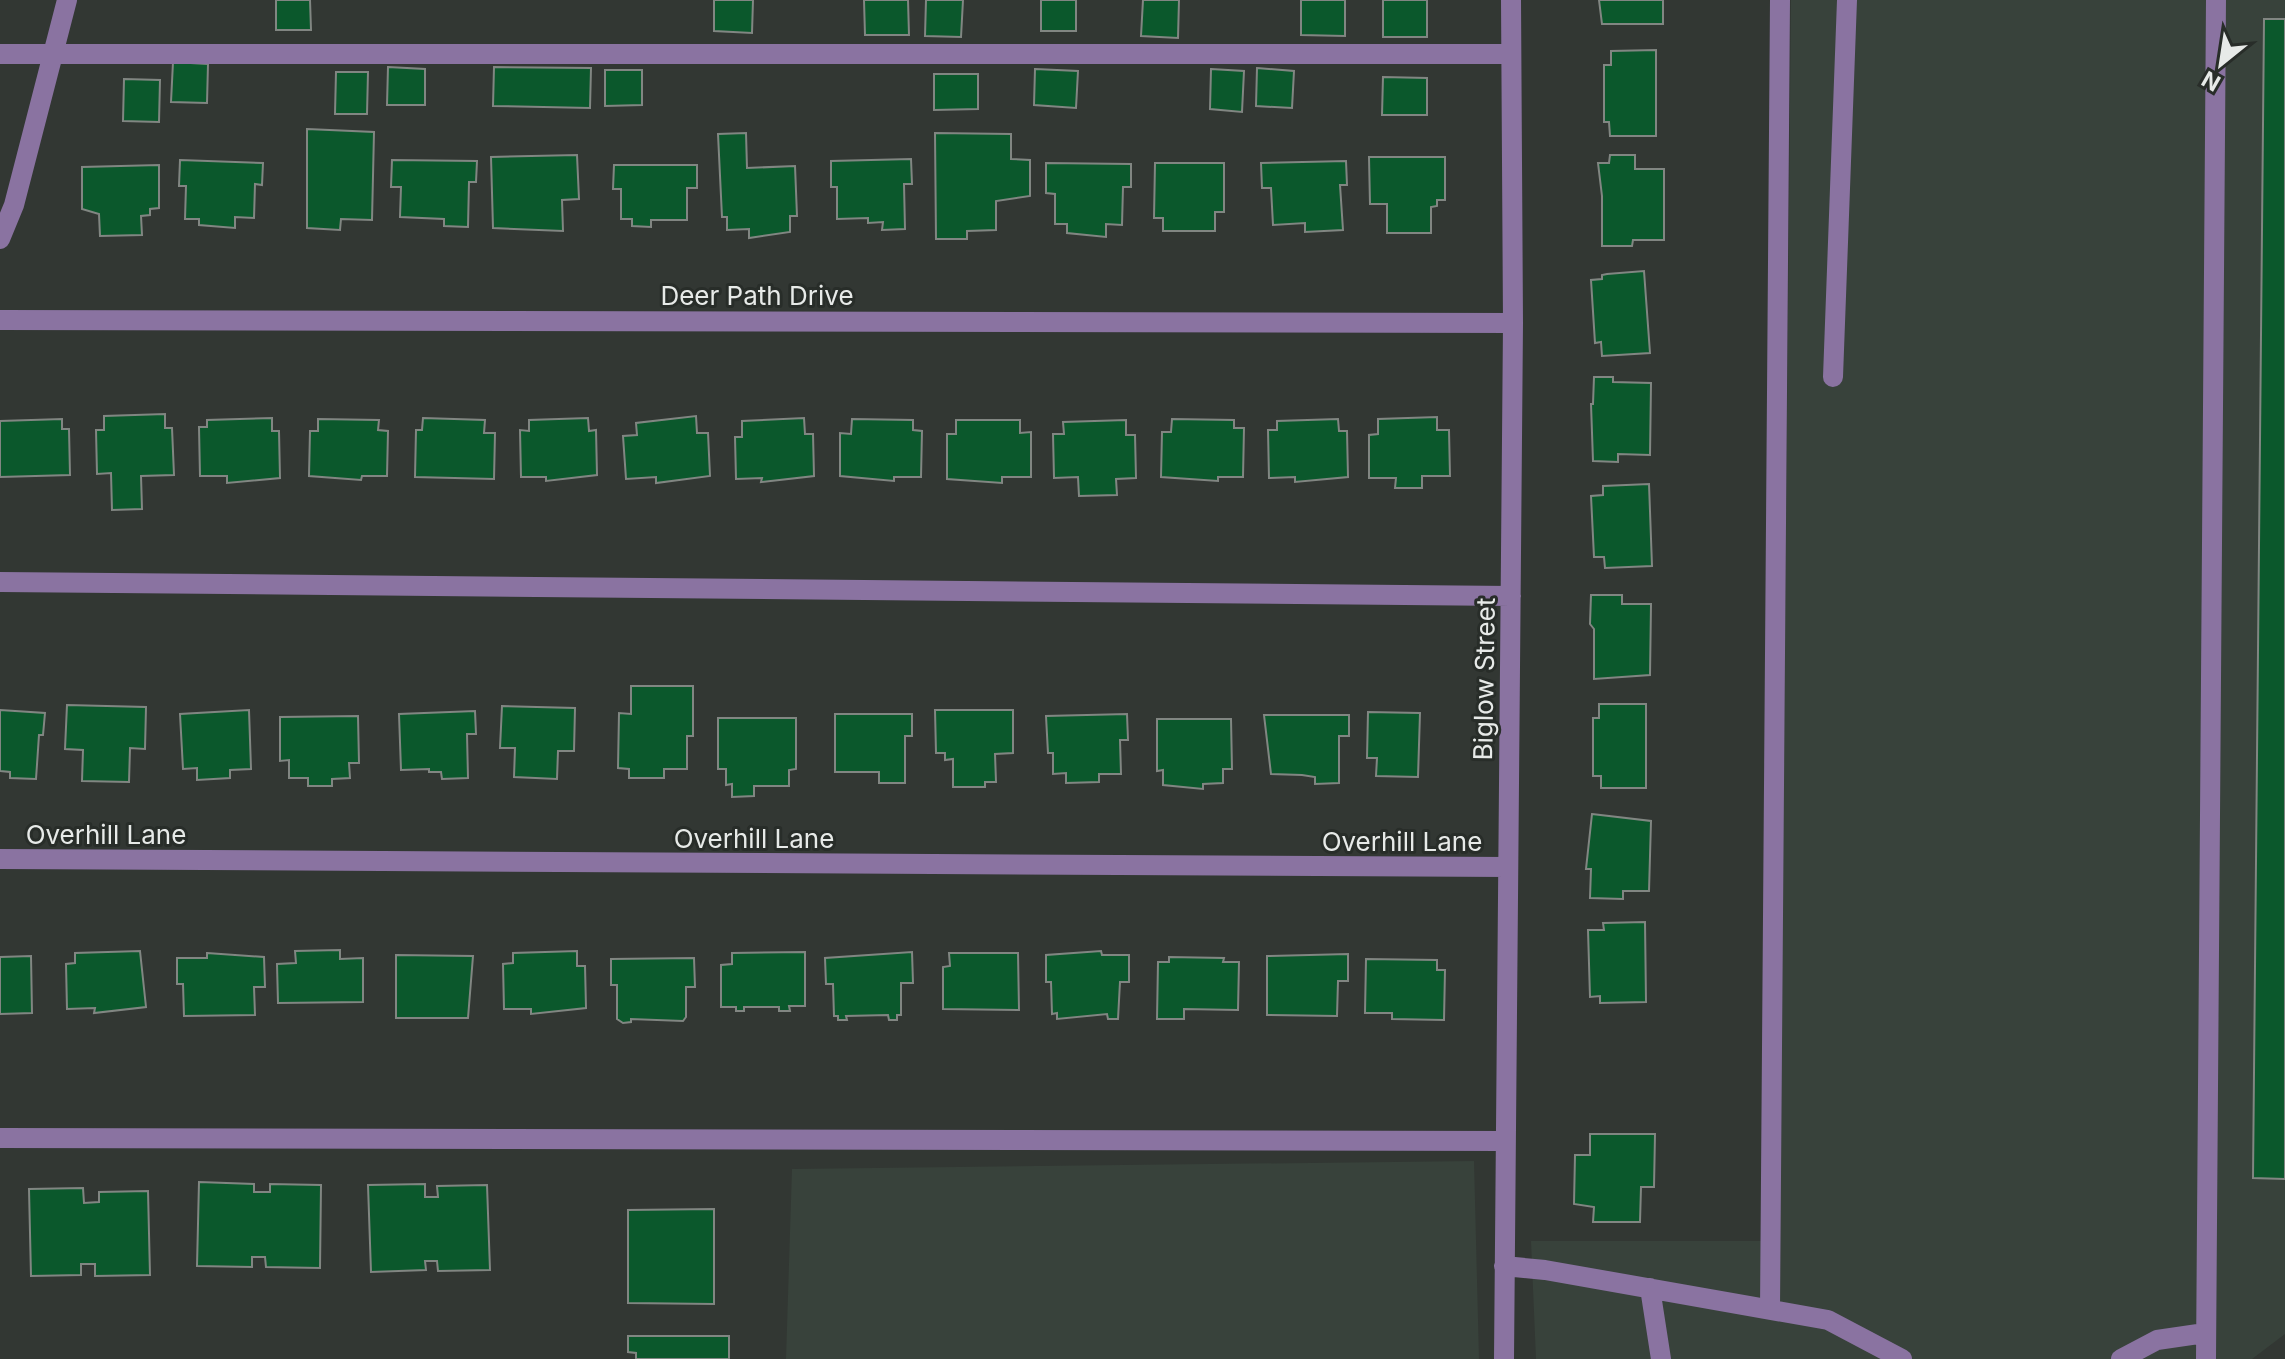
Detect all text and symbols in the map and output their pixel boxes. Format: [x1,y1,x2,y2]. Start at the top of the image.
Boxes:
north arrow [2181,24,2261,104]
text: N [2197,66,2225,97]
street label: Deer Path Drive [660,280,854,311]
street label: Biglow Street [1467,597,1501,761]
street label: Overhill Lane [26,819,186,850]
street label: Overhill Lane [674,823,834,854]
street label: Overhill Lane [1322,826,1482,857]

